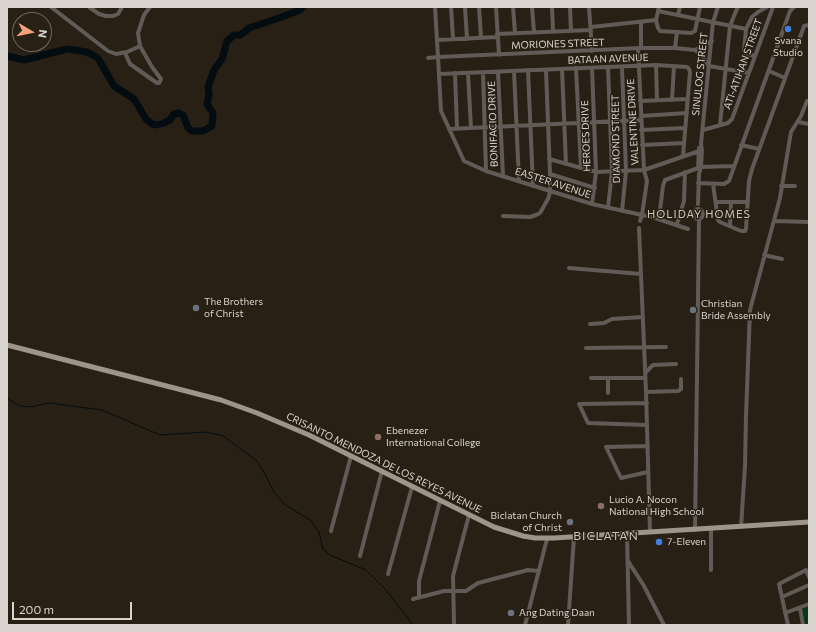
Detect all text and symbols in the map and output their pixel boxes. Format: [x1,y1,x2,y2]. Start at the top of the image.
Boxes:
north arrow [12,12,52,52]
street label: ATI-ATIHAN STREET [721,17,765,111]
marker: Svana Studio [783,24,793,34]
text: N [36,29,50,39]
street label: SINULOG STREET [690,32,710,116]
place label: Svana Studio [773,35,803,58]
street label: MORIONES STREET [511,36,605,52]
street label: BATAAN AVENUE [567,52,649,66]
street label: VALENTINE DRIVE [625,78,641,166]
street label: BONIFACIO DRIVE [485,81,501,167]
street label: DIAMOND STREET [609,95,623,183]
street label: HEROES DRIVE [579,100,593,172]
street label: EASTER AVENUE [513,165,593,201]
district label: HOLIDAY HOMES [647,207,751,221]
place label: The Brothers of Christ [204,296,263,320]
place label: Christian Bride Assembly [701,298,771,322]
marker: The Brothers of Christ [191,303,201,313]
marker: Christian Bride Assembly [688,305,698,315]
street label: CRISANTO MENDOZA DE LOS REYES AVENUE [284,410,484,516]
place label: Ebenezer International College [386,425,481,448]
marker: Ebenezer International College [373,432,383,442]
place label: Lucio A. Nocon National High School [609,494,704,518]
marker: Lucio A. Nocon National High School [596,501,606,511]
place label: Biclatan Church of Christ [491,510,562,534]
marker: Biclatan Church of Christ [565,517,575,527]
district label: BICLATAN [573,529,639,543]
place label: 7-Eleven [667,536,706,548]
marker: 7-Eleven [654,537,664,547]
scale bar [14,594,134,620]
text: 200 m [19,602,54,616]
place label: Ang Dating Daan [519,607,595,619]
marker: Ang Dating Daan [506,608,516,618]

